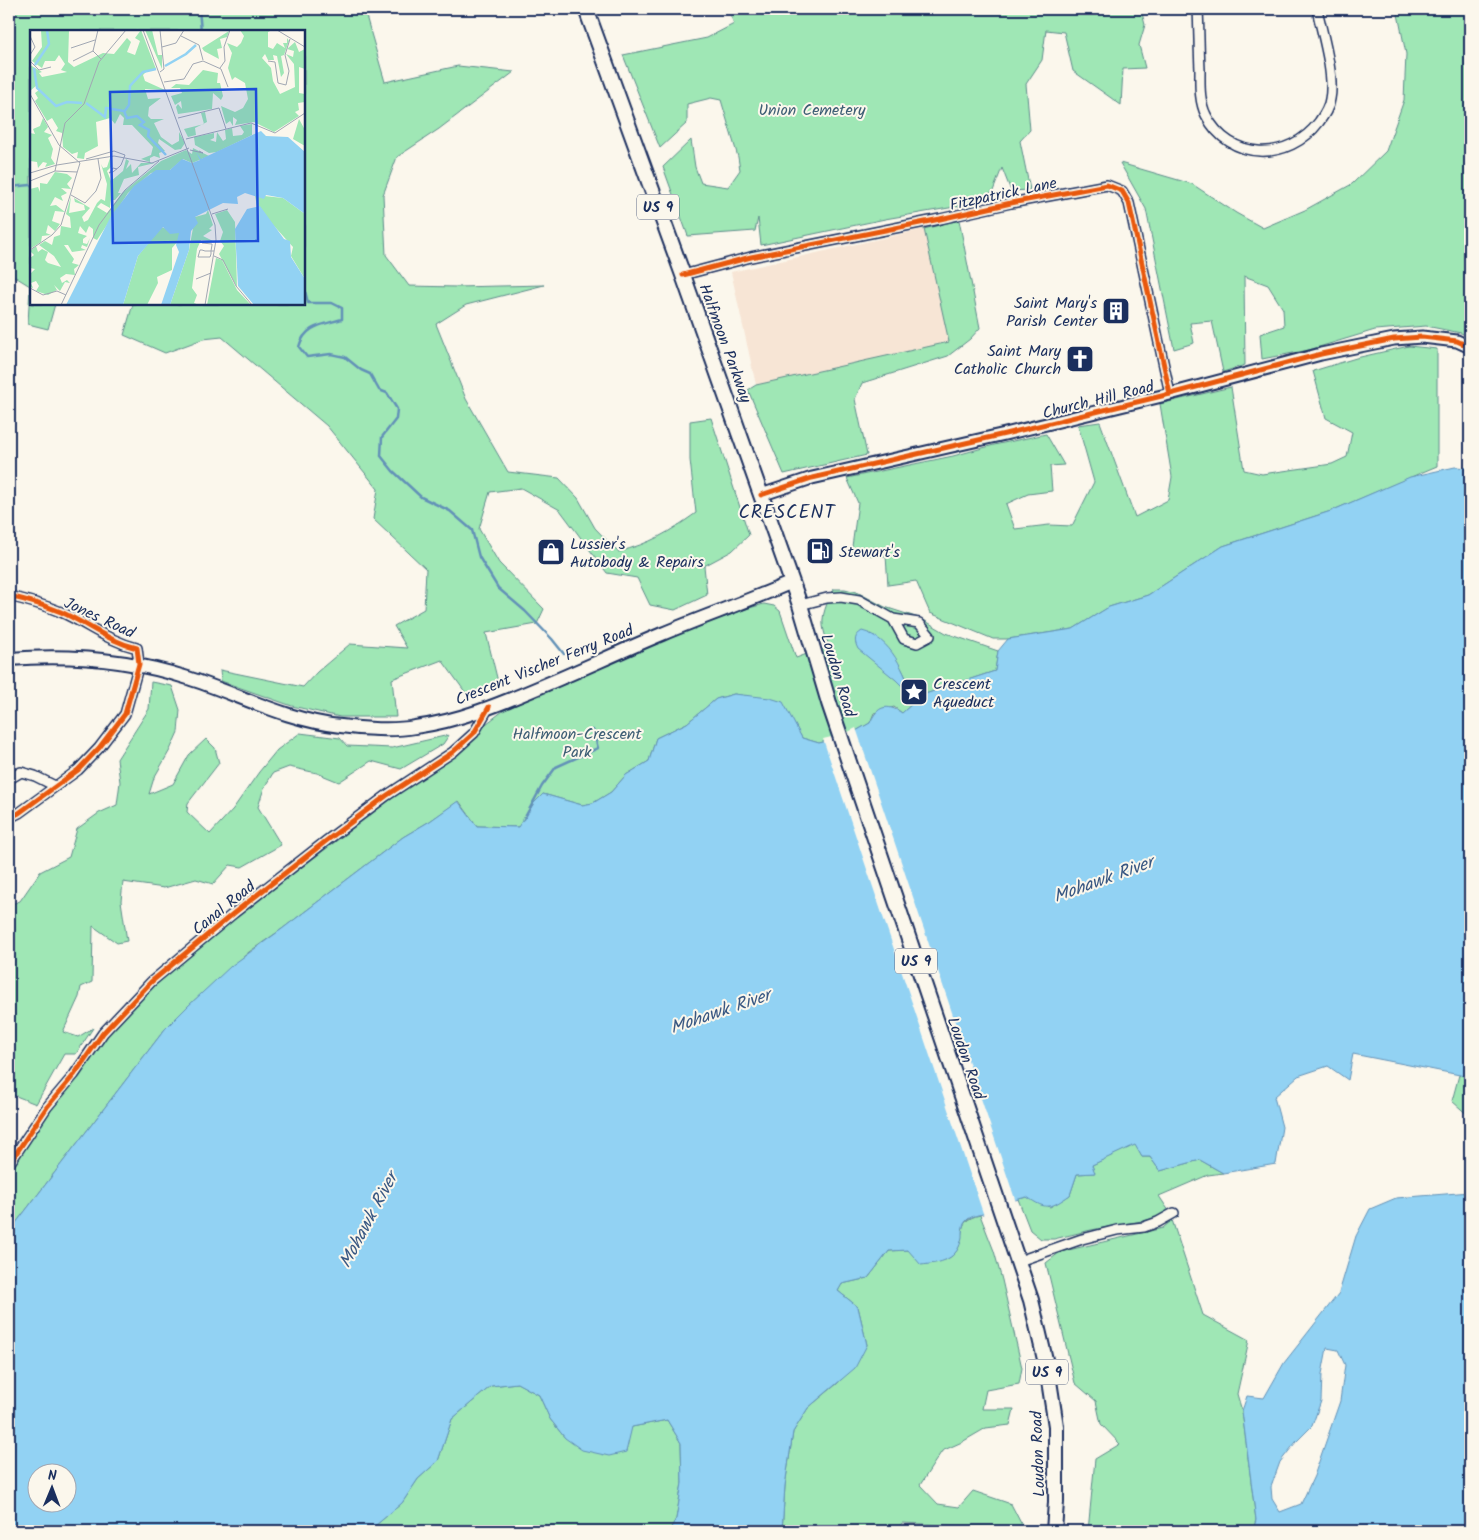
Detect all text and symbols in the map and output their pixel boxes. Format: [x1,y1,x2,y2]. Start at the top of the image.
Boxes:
inset map [30,30,305,305]
park label: Union Cemetery [758,98,866,123]
street label: Fitzpatrick Lane [947,171,1059,218]
road number: US 9 [637,194,679,220]
street label: Halfmoon Parkway [691,280,758,407]
place label: Saint Mary's Parish Center [1006,291,1099,334]
building icon: Saint Mary's Parish Center [1101,296,1131,326]
place label: Saint Mary Catholic Church [954,339,1061,382]
church icon: Saint Mary Catholic Church [1065,344,1095,374]
street label: Church Hill Road [1040,374,1158,426]
district label: CRESCENT [738,498,836,528]
place label: Lussier's Autobody & Repairs [570,532,704,575]
fuel station icon: Stewart's [805,536,835,566]
shop icon: Lussier's Autobody & Repairs [536,537,566,567]
place label: Stewart's [839,540,900,565]
street label: Jones Road [60,591,140,646]
street label: Crescent Vischer Ferry Road [452,618,638,713]
street label: Loudon Road [813,631,862,721]
place label: Crescent Aqueduct [933,672,995,715]
place icon: Crescent Aqueduct [899,677,929,707]
park label: Halfmoon-Crescent Park [512,722,642,765]
water label: Mohawk River [1049,848,1161,912]
street label: Canal Road [187,874,262,942]
road number: US 9 [895,948,937,974]
water label: Mohawk River [666,980,779,1043]
street label: Loudon Road [940,1014,992,1104]
water label: Mohawk River [332,1164,409,1274]
road number: US 9 [1026,1360,1068,1384]
street label: Loudon Road [1024,1410,1052,1497]
north arrow [28,1462,78,1512]
text: N [48,1465,57,1487]

